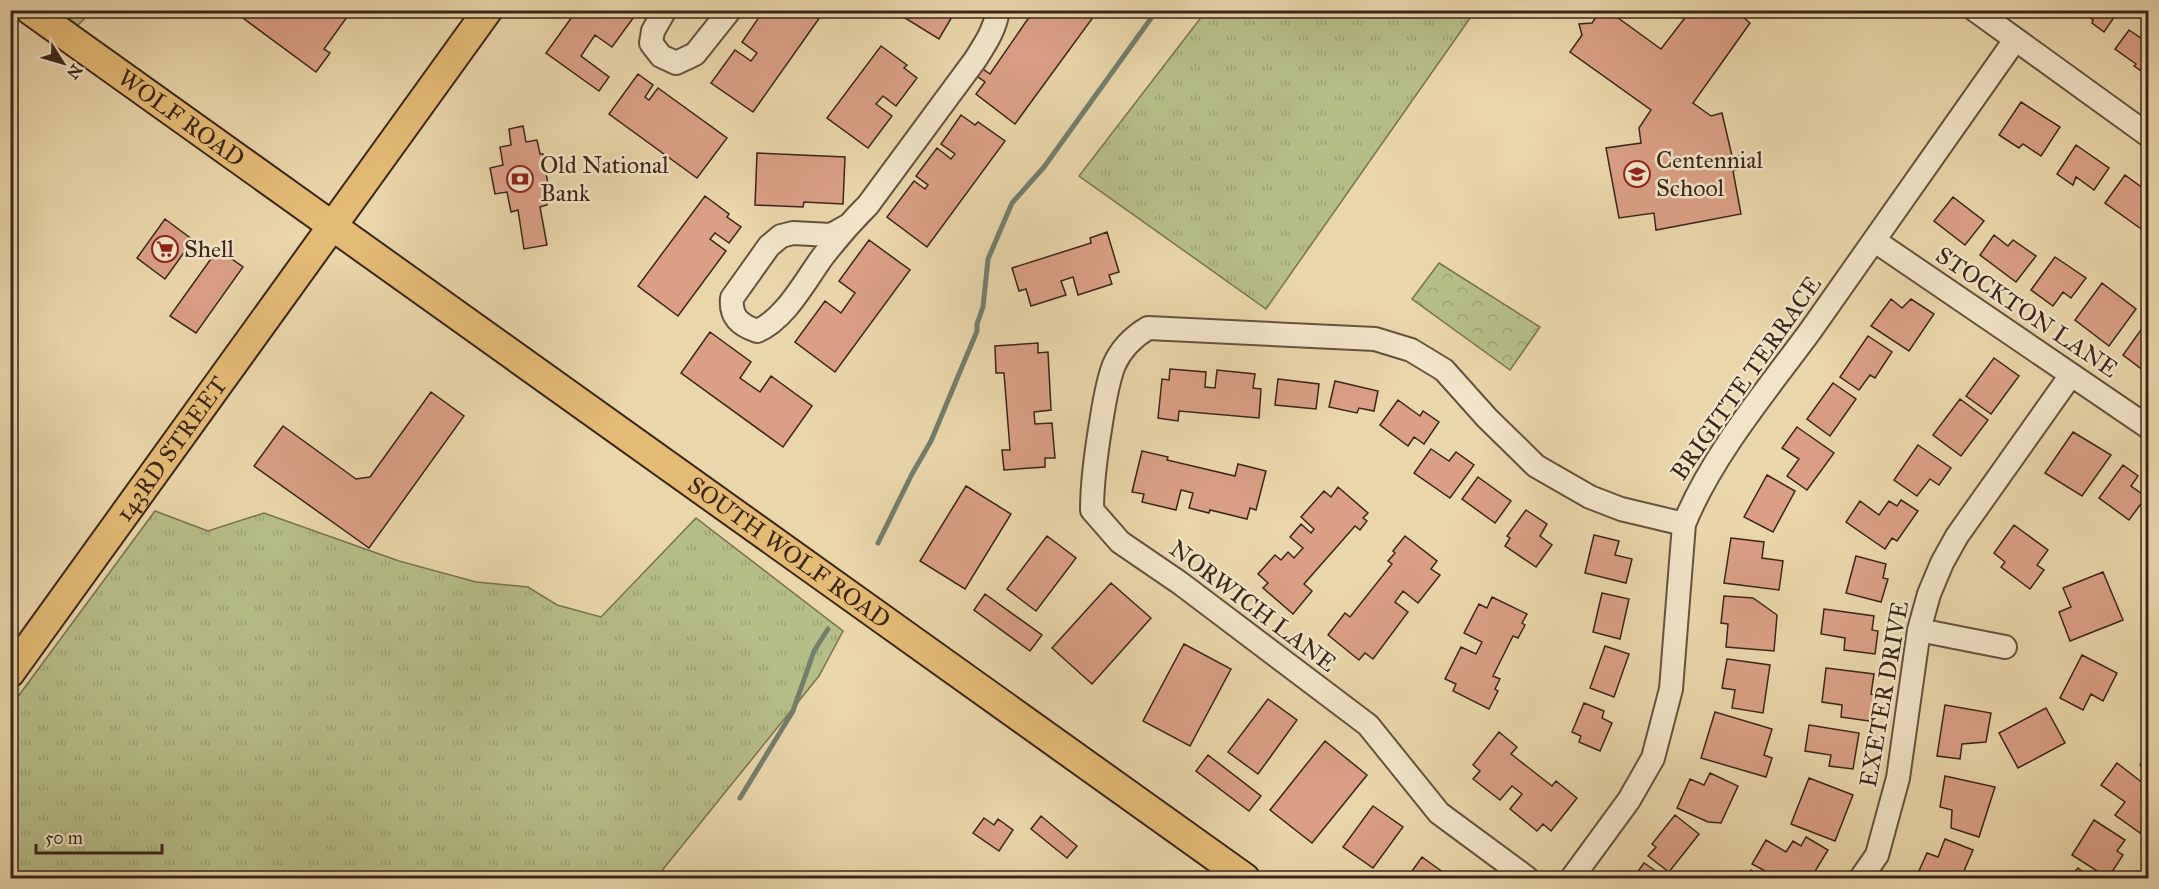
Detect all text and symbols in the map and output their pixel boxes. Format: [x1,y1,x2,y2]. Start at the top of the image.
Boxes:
north arrow [33,33,93,93]
text: N [63,61,86,83]
street label: WOLF ROAD [112,63,251,174]
place label: Centennial School [1656,145,1763,203]
place label: Old National Bank [540,150,669,208]
school or university icon: Centennial School [1622,159,1652,189]
bank icon: Old National Bank [505,164,535,194]
supermarket icon: Shell [150,234,180,264]
place label: Shell [184,234,235,264]
street label: STOCKTON LANE [1930,240,2124,384]
street label: BRIGITTE TERRACE [1664,270,1828,486]
street label: 143RD STREET [109,371,234,527]
street label: SOUTH WOLF ROAD [682,470,896,635]
street label: NORWICH LANE [1164,533,1342,679]
street label: EXETER DRIVE [1853,599,1915,789]
scale bar [36,817,162,855]
text: 50 m [45,827,83,849]

